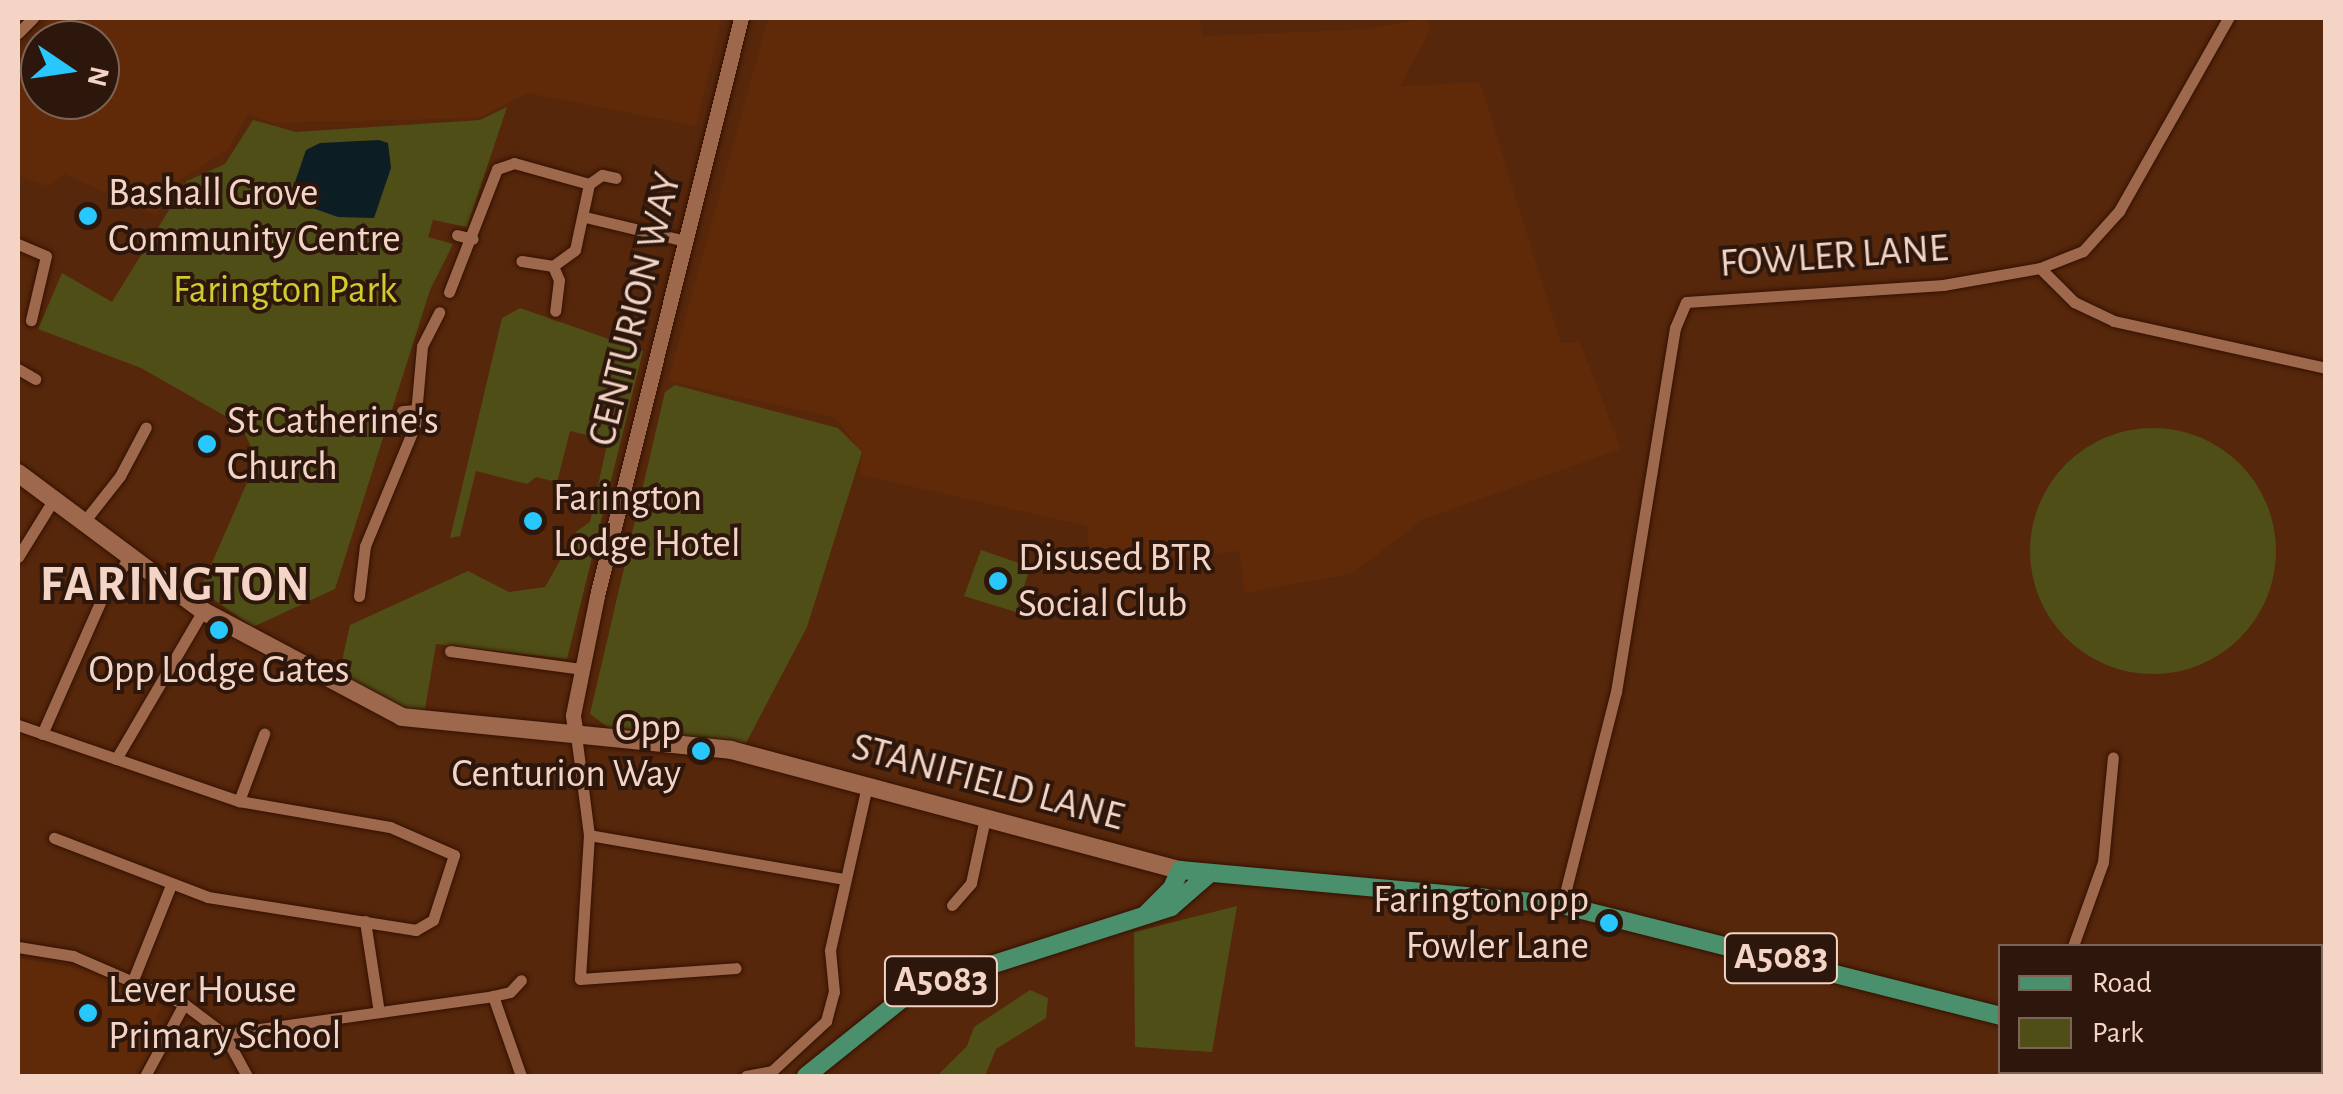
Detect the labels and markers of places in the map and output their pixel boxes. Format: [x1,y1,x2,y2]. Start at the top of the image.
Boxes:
place label: Bashall Grove Community Centre [108,169,401,263]
marker: Bashall Grove Community Centre [77,205,99,227]
place label: St Catherine's Church [227,397,439,491]
marker: St Catherine's Church [196,433,218,455]
place label: Farington Lodge Hotel [553,474,741,568]
marker: Farington Lodge Hotel [522,510,544,532]
place label: Disused BTR Social Club [1018,534,1213,628]
marker: Disused BTR Social Club [987,570,1009,592]
marker: Opp Lodge Gates [208,619,230,641]
place label: Opp Lodge Gates [88,646,350,694]
place label: Opp Centurion Way [451,704,681,798]
marker: Opp Centurion Way [690,740,712,762]
place label: Farington opp Fowler Lane [1373,876,1589,970]
marker: Farington opp Fowler Lane [1598,912,1620,934]
place label: Lever House Primary School [108,966,341,1060]
marker: Lever House Primary School [77,1002,99,1024]

